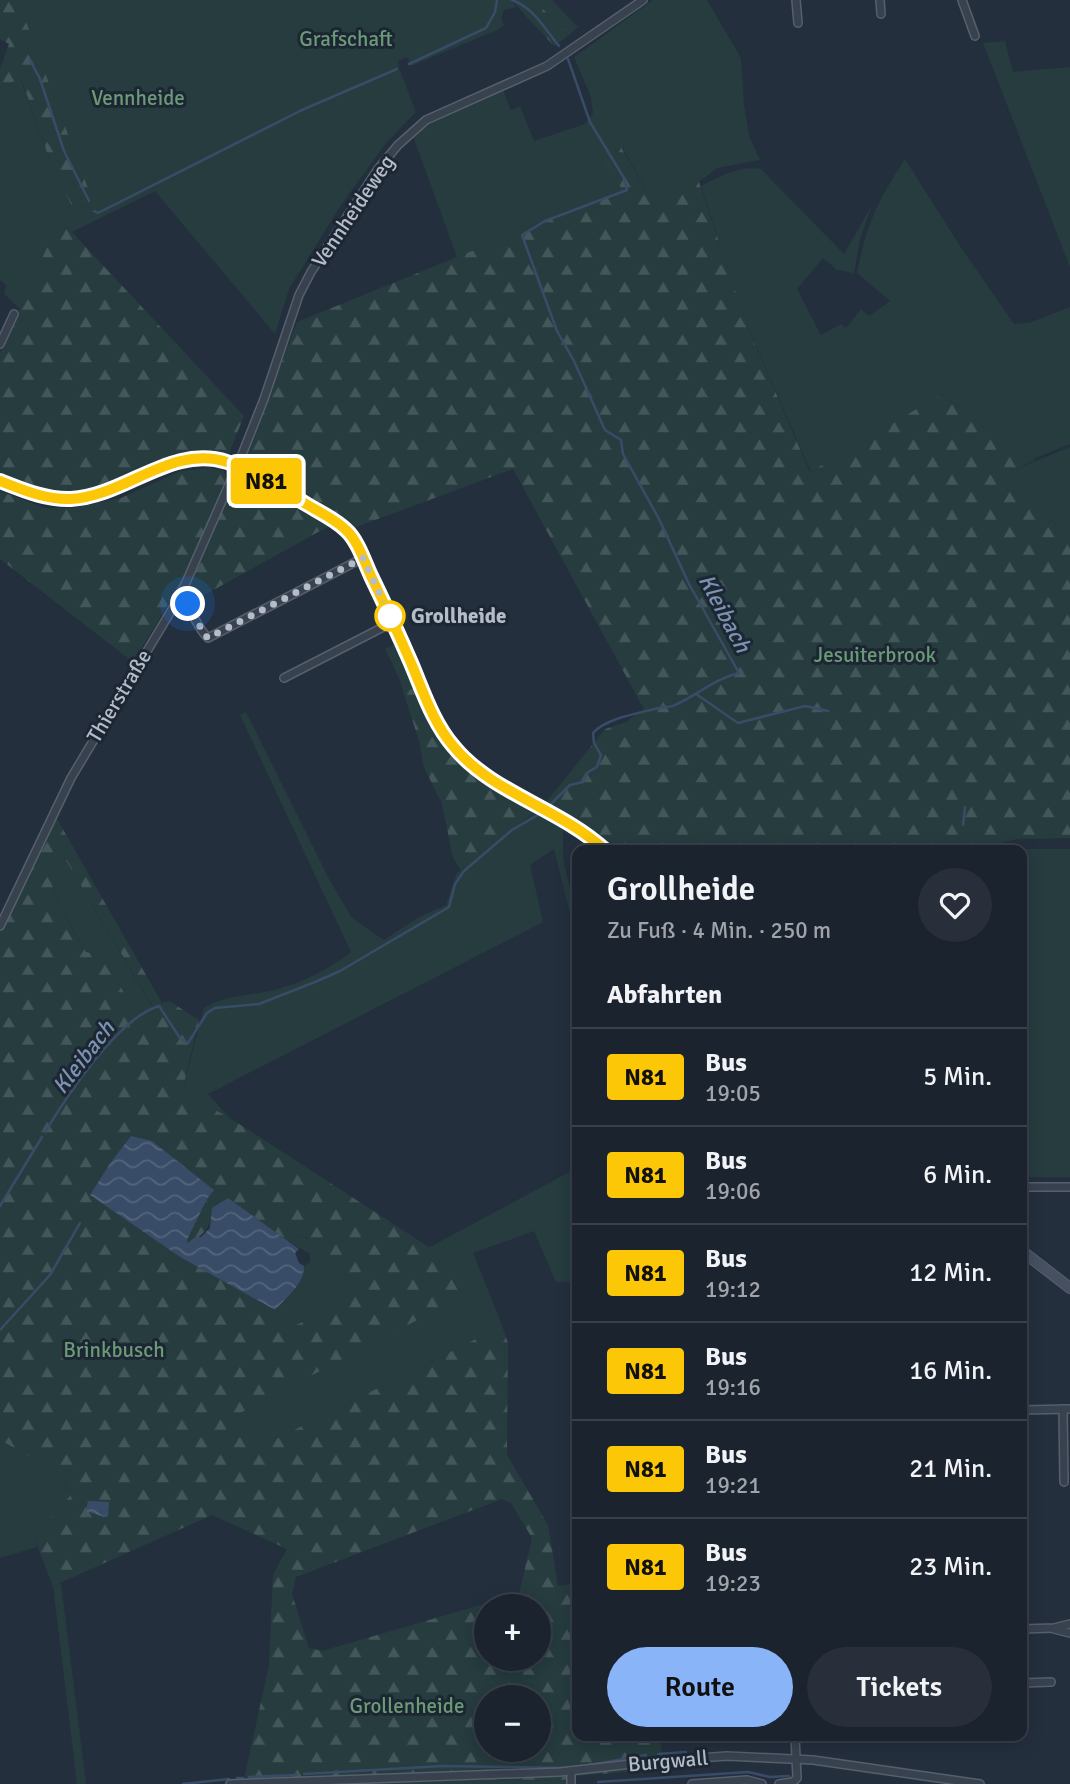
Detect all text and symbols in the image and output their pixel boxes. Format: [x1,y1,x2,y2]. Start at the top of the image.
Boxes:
park label: Grafschaft [299,26,393,52]
park label: Vennheide [91,85,185,111]
street label: Vennheideweg [306,150,400,272]
line badge: N81 [226,458,306,504]
text: N81 [245,466,287,496]
water label: Kleibach [692,569,758,659]
your location [170,586,205,621]
marker: Grollheide [375,601,405,631]
place label: Grollheide [411,603,507,629]
park label: Jesuiterbrook [814,642,937,668]
street label: Thierstraße [81,645,157,747]
button: heart [918,868,992,942]
text: Grollheide [607,869,755,910]
text: Zu Fuß · 4 Min. · 250 m [607,916,831,945]
text: Abfahrten [607,979,722,1011]
water label: Kleibach [46,1014,122,1100]
text: Bus [705,1047,747,1079]
text: 5 Min. [923,1061,992,1093]
text: N81 [624,1062,667,1092]
text: 19:05 [705,1079,761,1108]
text: Bus [705,1145,747,1177]
text: 6 Min. [923,1159,992,1191]
text: N81 [624,1160,667,1190]
text: 19:06 [705,1177,761,1206]
text: Bus [705,1243,747,1275]
text: 12 Min. [909,1257,992,1289]
text: N81 [624,1258,667,1288]
text: 19:12 [705,1275,761,1304]
park label: Brinkbusch [63,1337,165,1363]
text: Bus [705,1341,747,1373]
text: 16 Min. [909,1355,992,1387]
text: N81 [624,1356,667,1386]
text: 19:16 [705,1373,761,1402]
text: Bus [705,1439,747,1471]
text: 21 Min. [909,1453,992,1485]
text: N81 [624,1454,667,1484]
text: 19:21 [705,1471,761,1500]
text: Bus [705,1537,747,1569]
text: 23 Min. [909,1551,992,1583]
text: N81 [624,1552,667,1582]
text: 19:23 [705,1569,761,1598]
map controls [474,1594,551,1762]
button: + [474,1594,551,1671]
button: Route [607,1647,793,1727]
button: Tickets [807,1647,992,1727]
button: − [474,1685,551,1762]
park label: Grollenheide [350,1693,464,1719]
street label: Burgwall [627,1745,709,1777]

